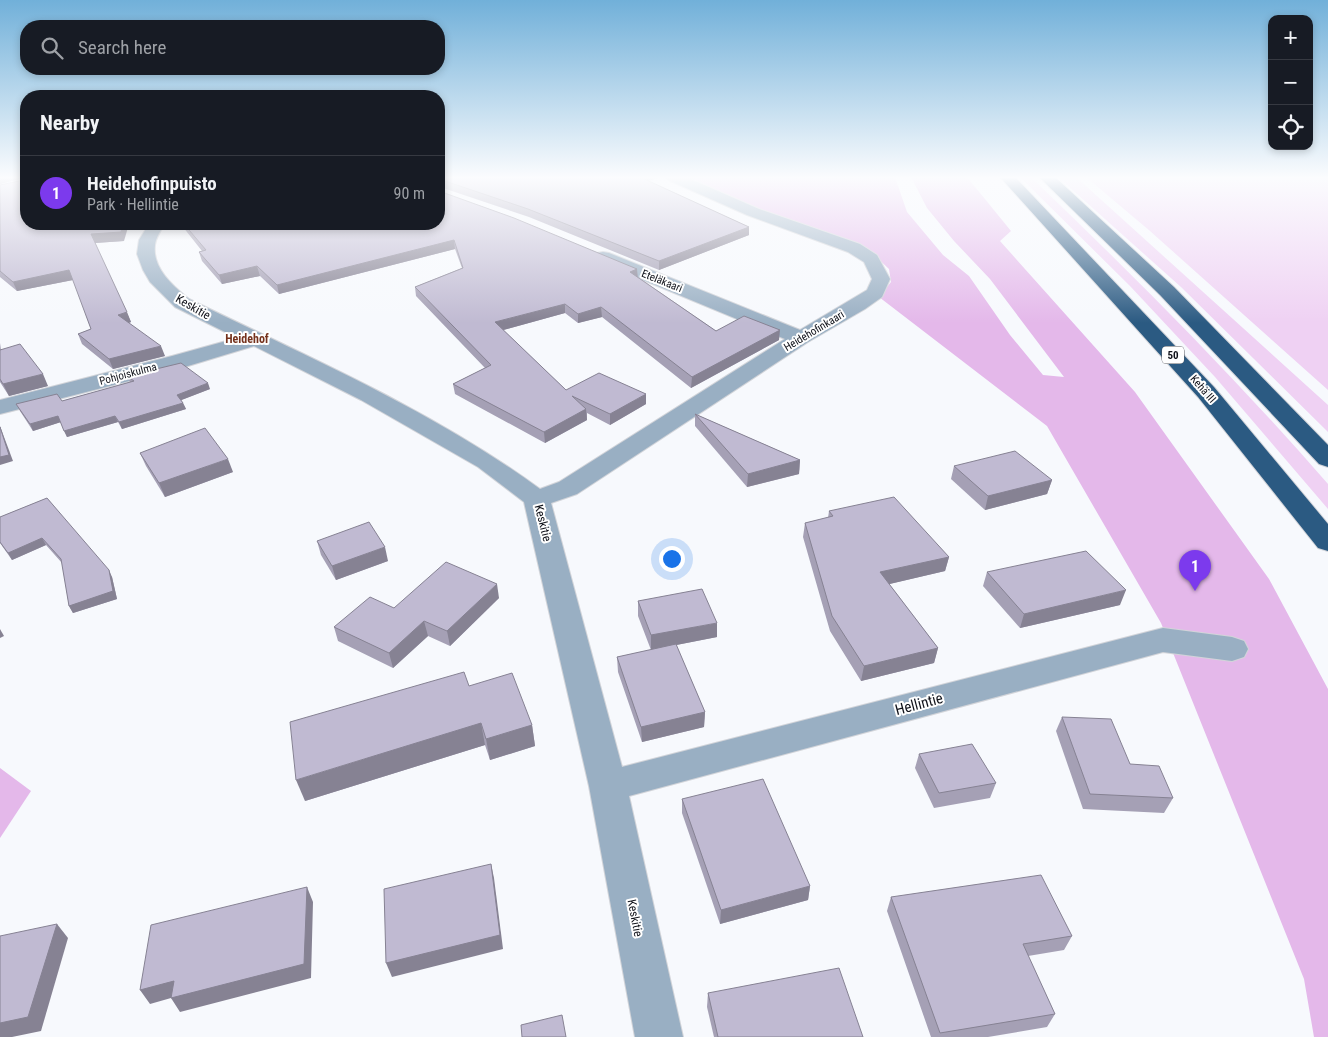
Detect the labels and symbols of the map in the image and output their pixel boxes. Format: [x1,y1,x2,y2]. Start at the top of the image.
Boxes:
street label: Eteläkaari [640,267,684,295]
street label: Keskitie [173,292,213,323]
street label: Heidehofinkaari [781,308,847,354]
district label: Heidehof [225,332,269,346]
road number: 50 [1162,346,1184,364]
street label: Pohjoiskulma [98,360,158,388]
street label: Kehä III [1187,373,1219,405]
street label: Keskitie [532,503,554,543]
your location [659,546,685,572]
pin: 1 [1179,550,1211,591]
street label: Hellintie [893,689,945,719]
street label: Keskitie [625,898,646,938]

